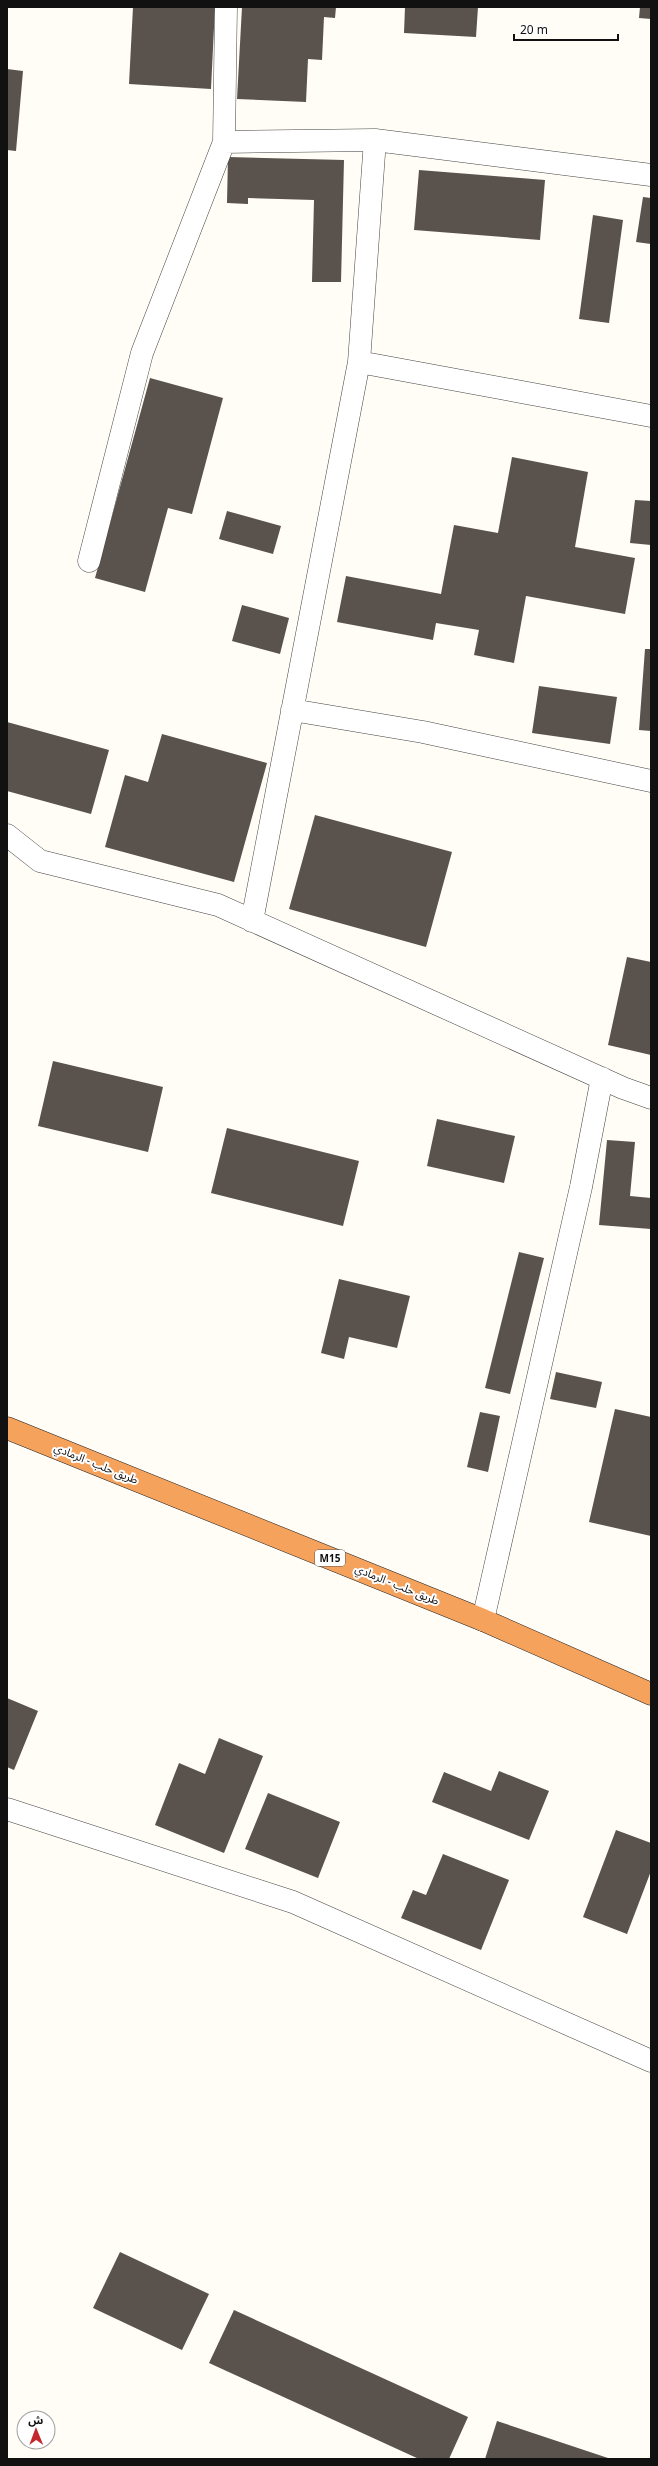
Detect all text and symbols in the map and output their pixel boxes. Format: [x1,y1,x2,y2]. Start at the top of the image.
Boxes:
scale bar [514,16,618,42]
text: 20 m [520,18,548,43]
street label: طريق حلب - الرمادي [50,1437,142,1491]
road number: M15 [315,1550,345,1566]
street label: طريق حلب - الرمادي [351,1558,443,1612]
text: ش [28,2409,44,2432]
north arrow [16,2410,56,2450]

